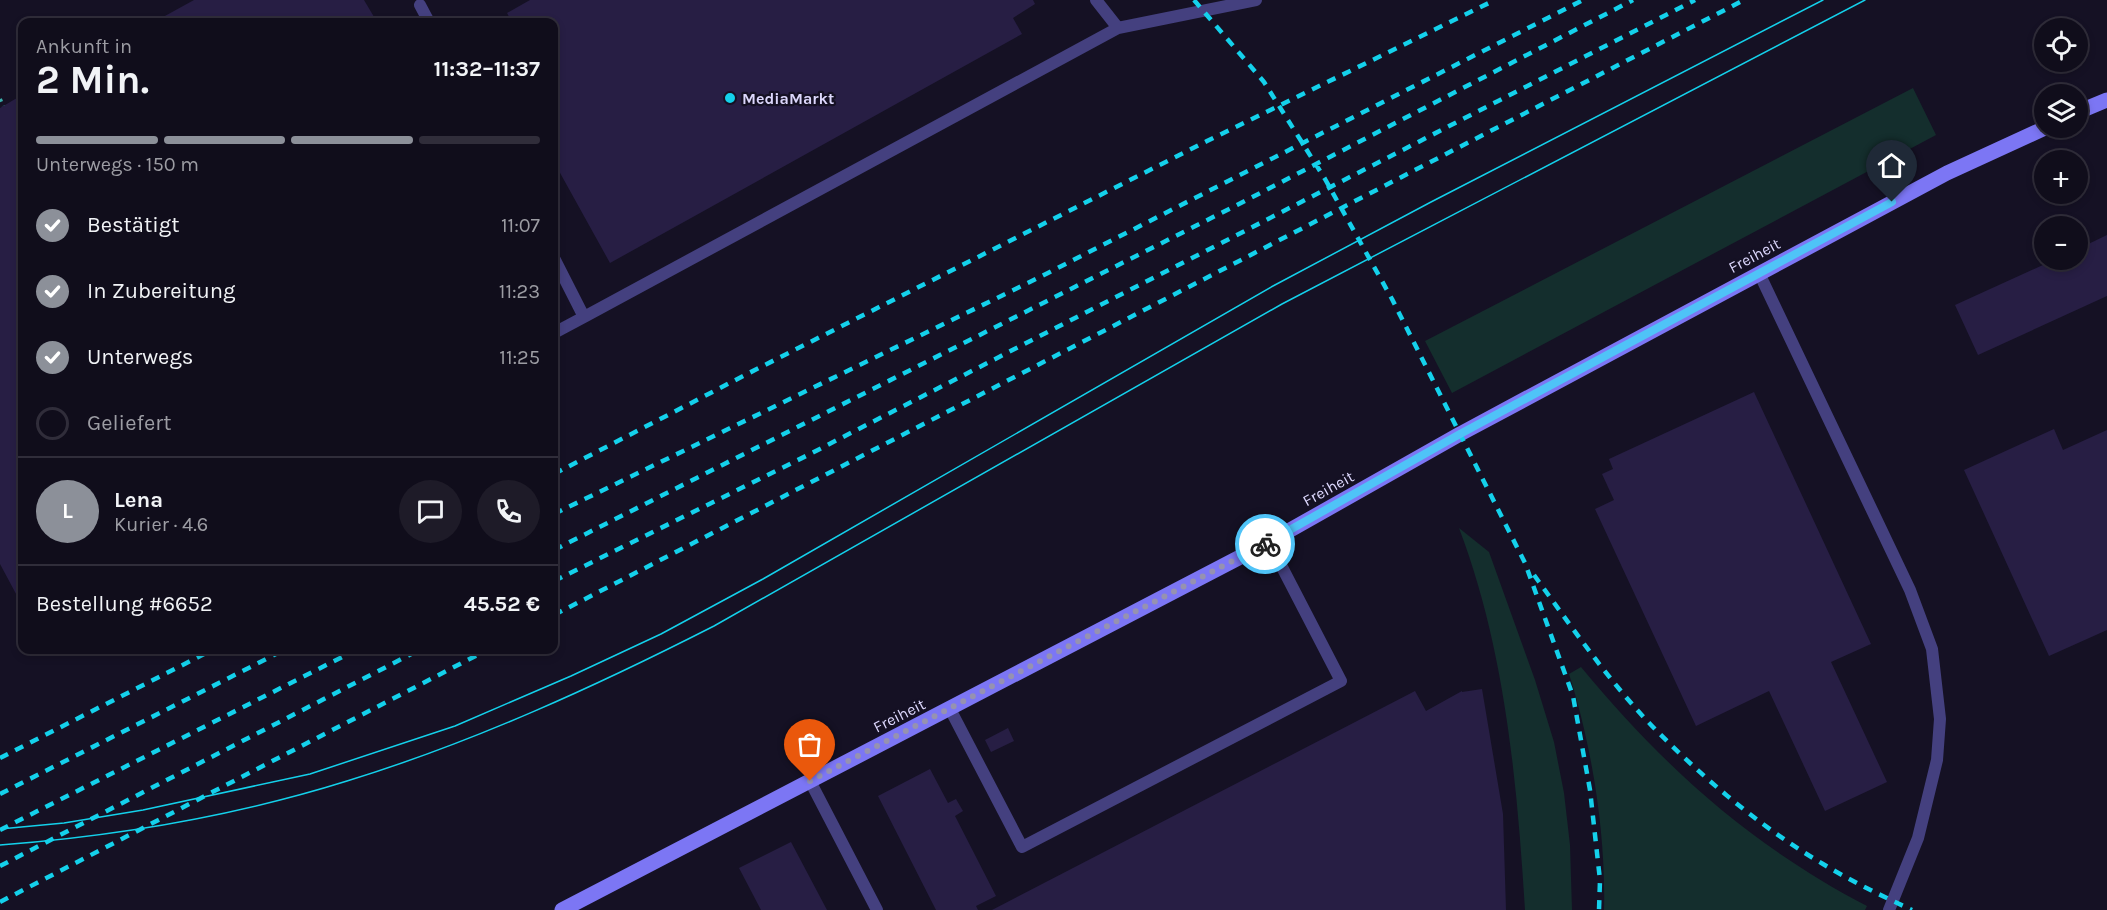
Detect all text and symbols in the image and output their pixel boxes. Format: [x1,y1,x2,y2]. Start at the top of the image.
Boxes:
map controls [2034,18,2088,270]
button: locate [2034,18,2088,72]
text: Ankunft in [36,35,132,58]
text: 11:32–11:37 [434,56,540,82]
text: 2 Min. [36,57,149,103]
button: layers [2034,84,2088,138]
place label: MediaMarkt [742,89,834,108]
marker: MediaMarkt [723,91,737,105]
pin [1866,140,1917,202]
icon: home [1875,149,1908,182]
button: + [2034,150,2088,204]
text: Unterwegs · 150 m [36,153,199,176]
icon: check [36,209,69,242]
text: Bestätigt [87,212,179,238]
text: 11:07 [501,214,540,237]
button: − [2034,216,2088,270]
street label: Freiheit [1725,234,1783,277]
icon: check [36,275,69,308]
text: In Zubereitung [87,278,235,304]
text: 11:23 [499,280,540,303]
icon: check [36,341,69,374]
text: Unterwegs [87,344,193,370]
text: 11:25 [499,346,540,369]
text: Geliefert [87,410,172,436]
street label: Freiheit [1299,467,1357,510]
button: chat [399,480,462,543]
button: phone [477,480,540,543]
text: Lena [114,487,163,513]
text: L [62,498,73,524]
text: Kurier · 4.6 [114,513,208,536]
courier [1235,514,1295,574]
icon: bike [1249,528,1282,561]
text: Bestellung #6652 [36,591,213,617]
text: 45.52 € [464,591,540,617]
street label: Freiheit [870,694,928,737]
pin [784,719,835,781]
icon: bag [793,728,826,761]

